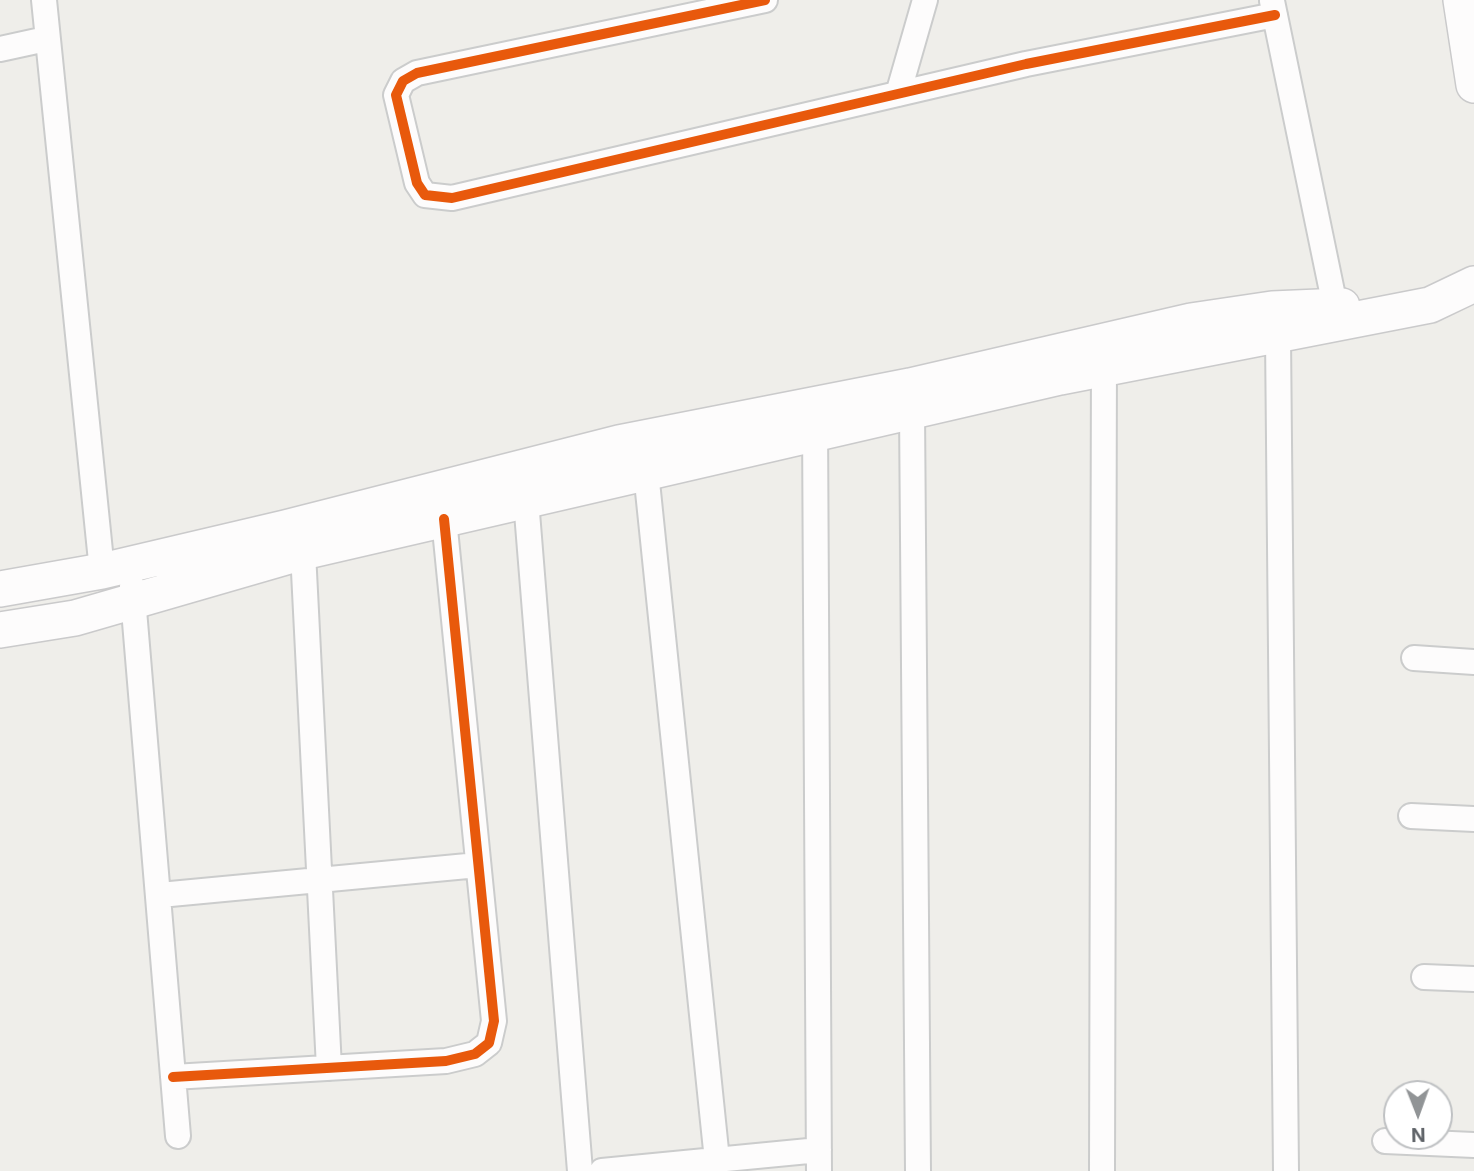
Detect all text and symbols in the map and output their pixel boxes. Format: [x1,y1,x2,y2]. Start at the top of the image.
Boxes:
north arrow [1383,1080,1453,1150]
text: N [1411,1123,1426,1146]

